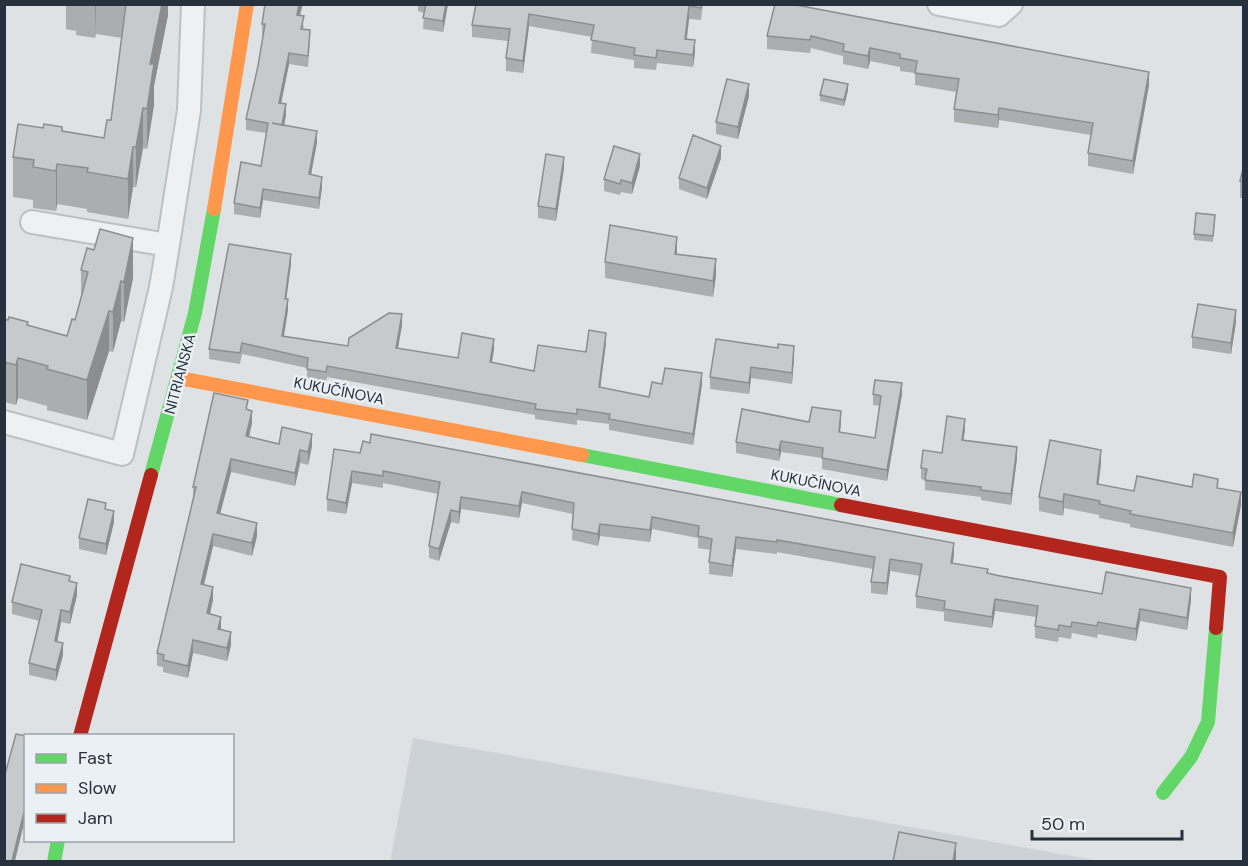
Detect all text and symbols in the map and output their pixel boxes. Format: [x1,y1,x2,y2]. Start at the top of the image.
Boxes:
street label: NITRIANSKA [160,332,200,416]
street label: KUKUČÍNOVA [292,372,386,410]
street label: KUKUČÍNOVA [769,464,863,502]
legend [24,734,234,842]
text: Fast [78,746,113,770]
text: Slow [78,776,117,800]
scale bar [1032,803,1182,841]
text: Jam [78,806,113,830]
text: 50 m [1041,812,1085,836]

